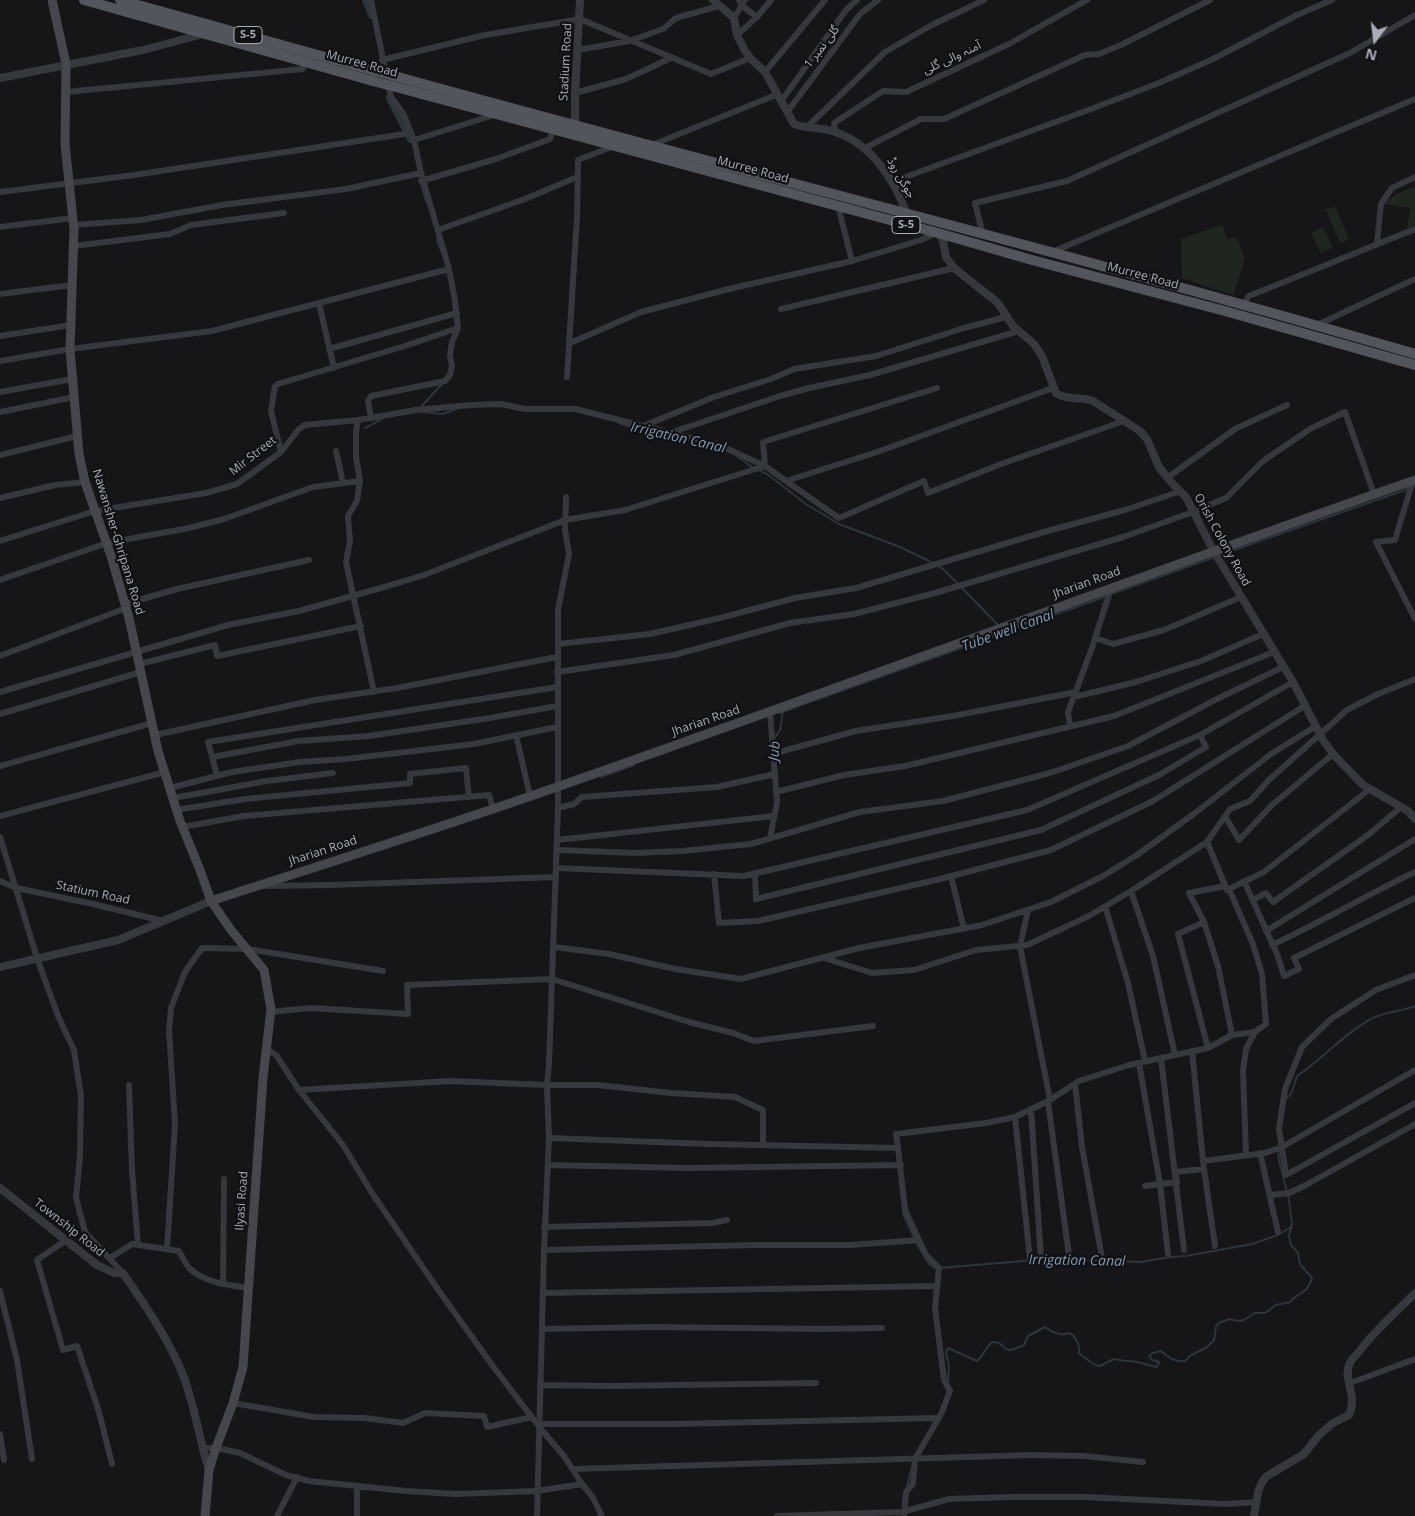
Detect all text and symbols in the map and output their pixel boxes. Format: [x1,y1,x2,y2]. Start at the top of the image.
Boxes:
north arrow [1350,15,1400,65]
street label: Stadium Road [557,23,575,101]
street label: گلی نمبر 1 [801,23,843,71]
road number: S-5 [234,26,262,44]
street label: آمنہ والی گلی [921,38,983,78]
text: N [1363,44,1379,66]
street label: Murree Road [325,48,399,80]
street label: Murree Road [716,154,790,186]
street label: جوگن روڈ [884,155,918,201]
road number: S-5 [892,216,920,234]
street label: Murree Road [1106,260,1180,292]
water label: Irrigation Canal [629,419,727,457]
street label: Mir Street [227,433,279,479]
street label: Nawansher-Ghripana Road [89,467,147,617]
street label: Orish Colony Road [1191,491,1253,589]
street label: Jharian Road [1051,564,1123,602]
water label: Tube well Canal [960,607,1056,655]
street label: Jharian Road [670,703,742,739]
water label: Jub [766,740,784,762]
street label: Jharian Road [287,833,359,869]
street label: Statium Road [55,878,131,908]
street label: Ilyasi Road [233,1171,251,1231]
street label: Township Road [31,1196,107,1260]
water label: Irrigation Canal [1028,1252,1126,1270]

